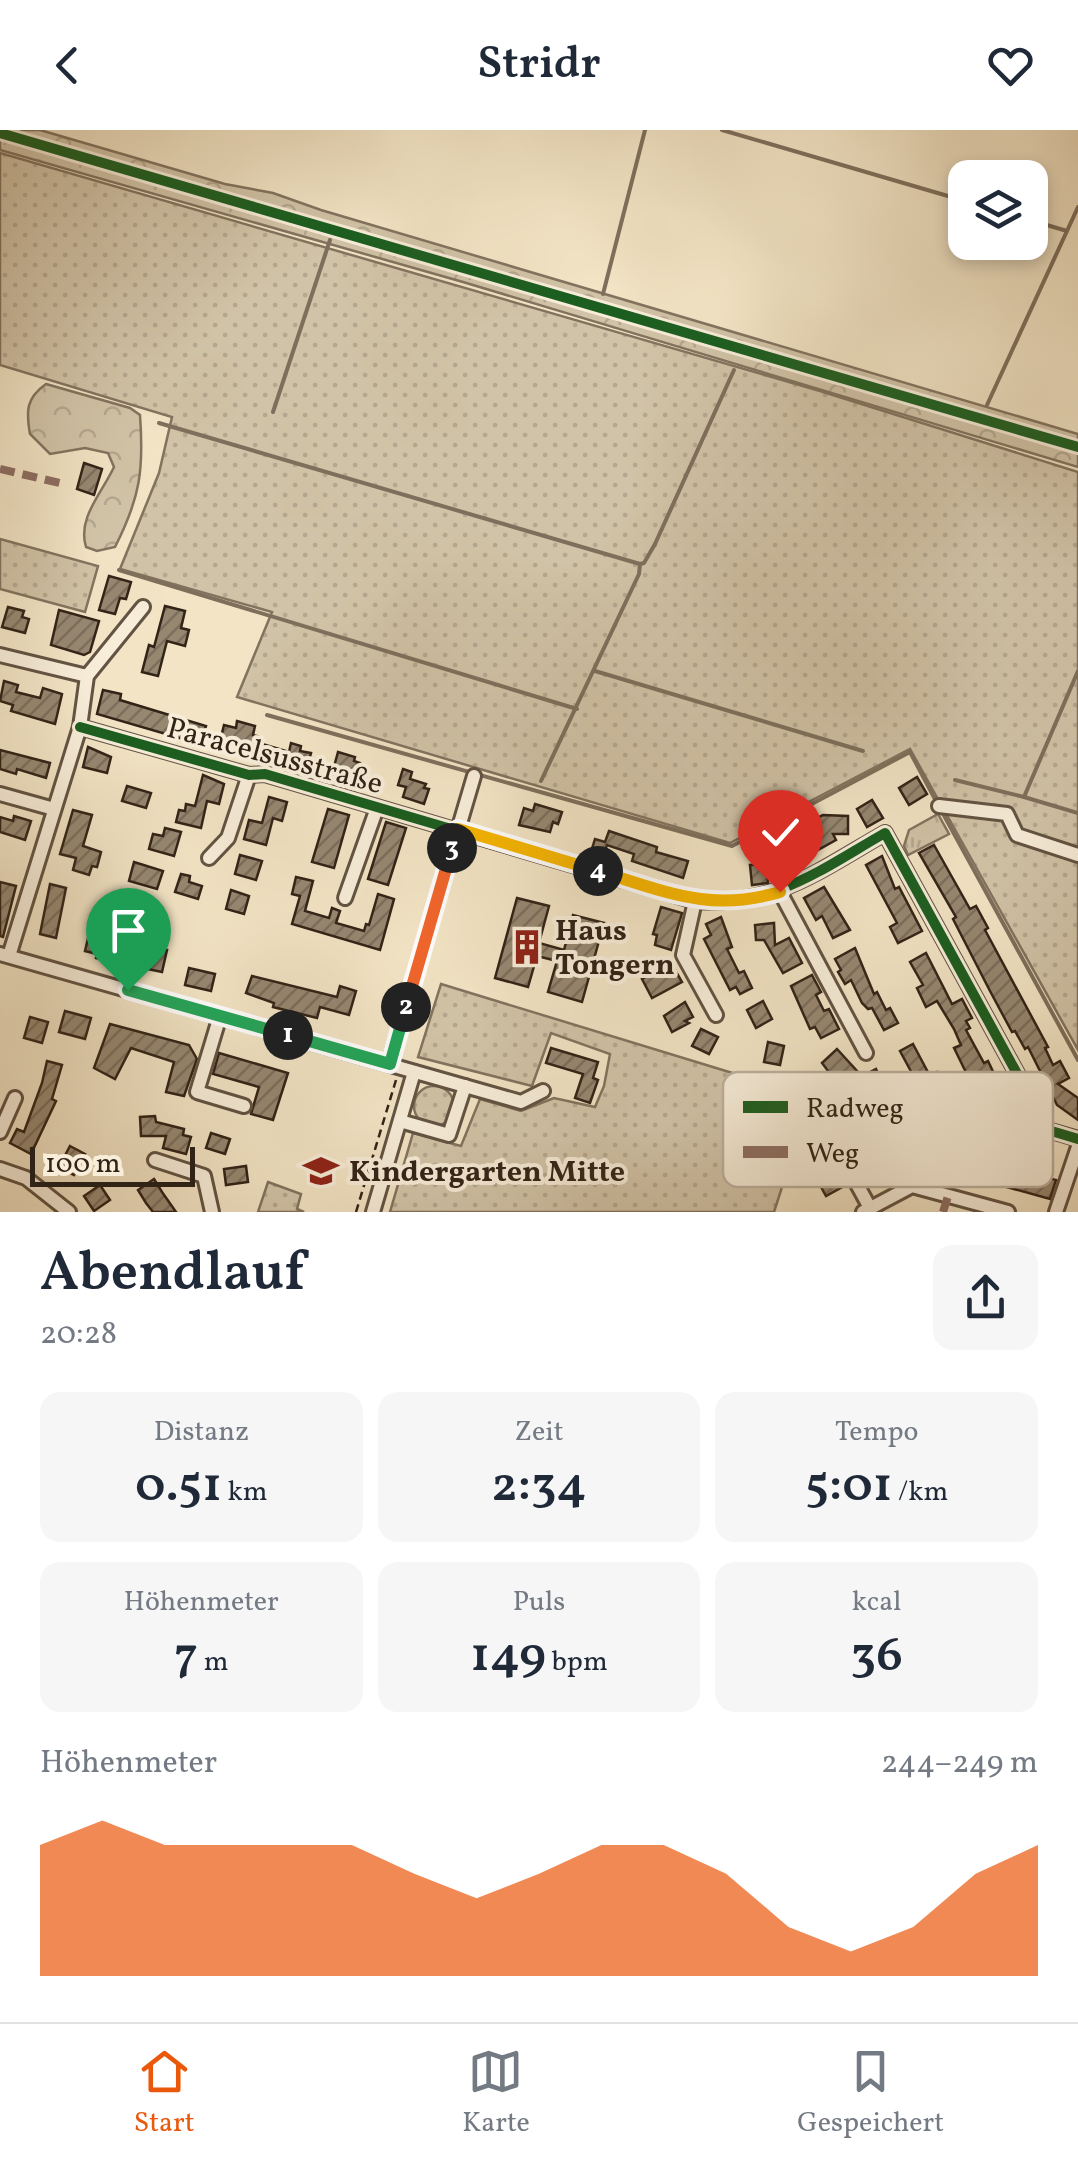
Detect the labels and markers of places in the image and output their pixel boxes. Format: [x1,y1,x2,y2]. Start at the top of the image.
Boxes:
pin [738,790,823,893]
pin: 3 [427,823,477,873]
pin: 4 [573,846,623,896]
pin [86,888,171,991]
place label: Haus Tongern [555,911,675,987]
building icon: Haus Tongern [508,928,546,966]
pin: 2 [381,982,431,1032]
pin: 1 [263,1010,313,1060]
school or university icon: Kindergarten Mitte [302,1152,340,1190]
place label: Kindergarten Mitte [349,1152,625,1194]

